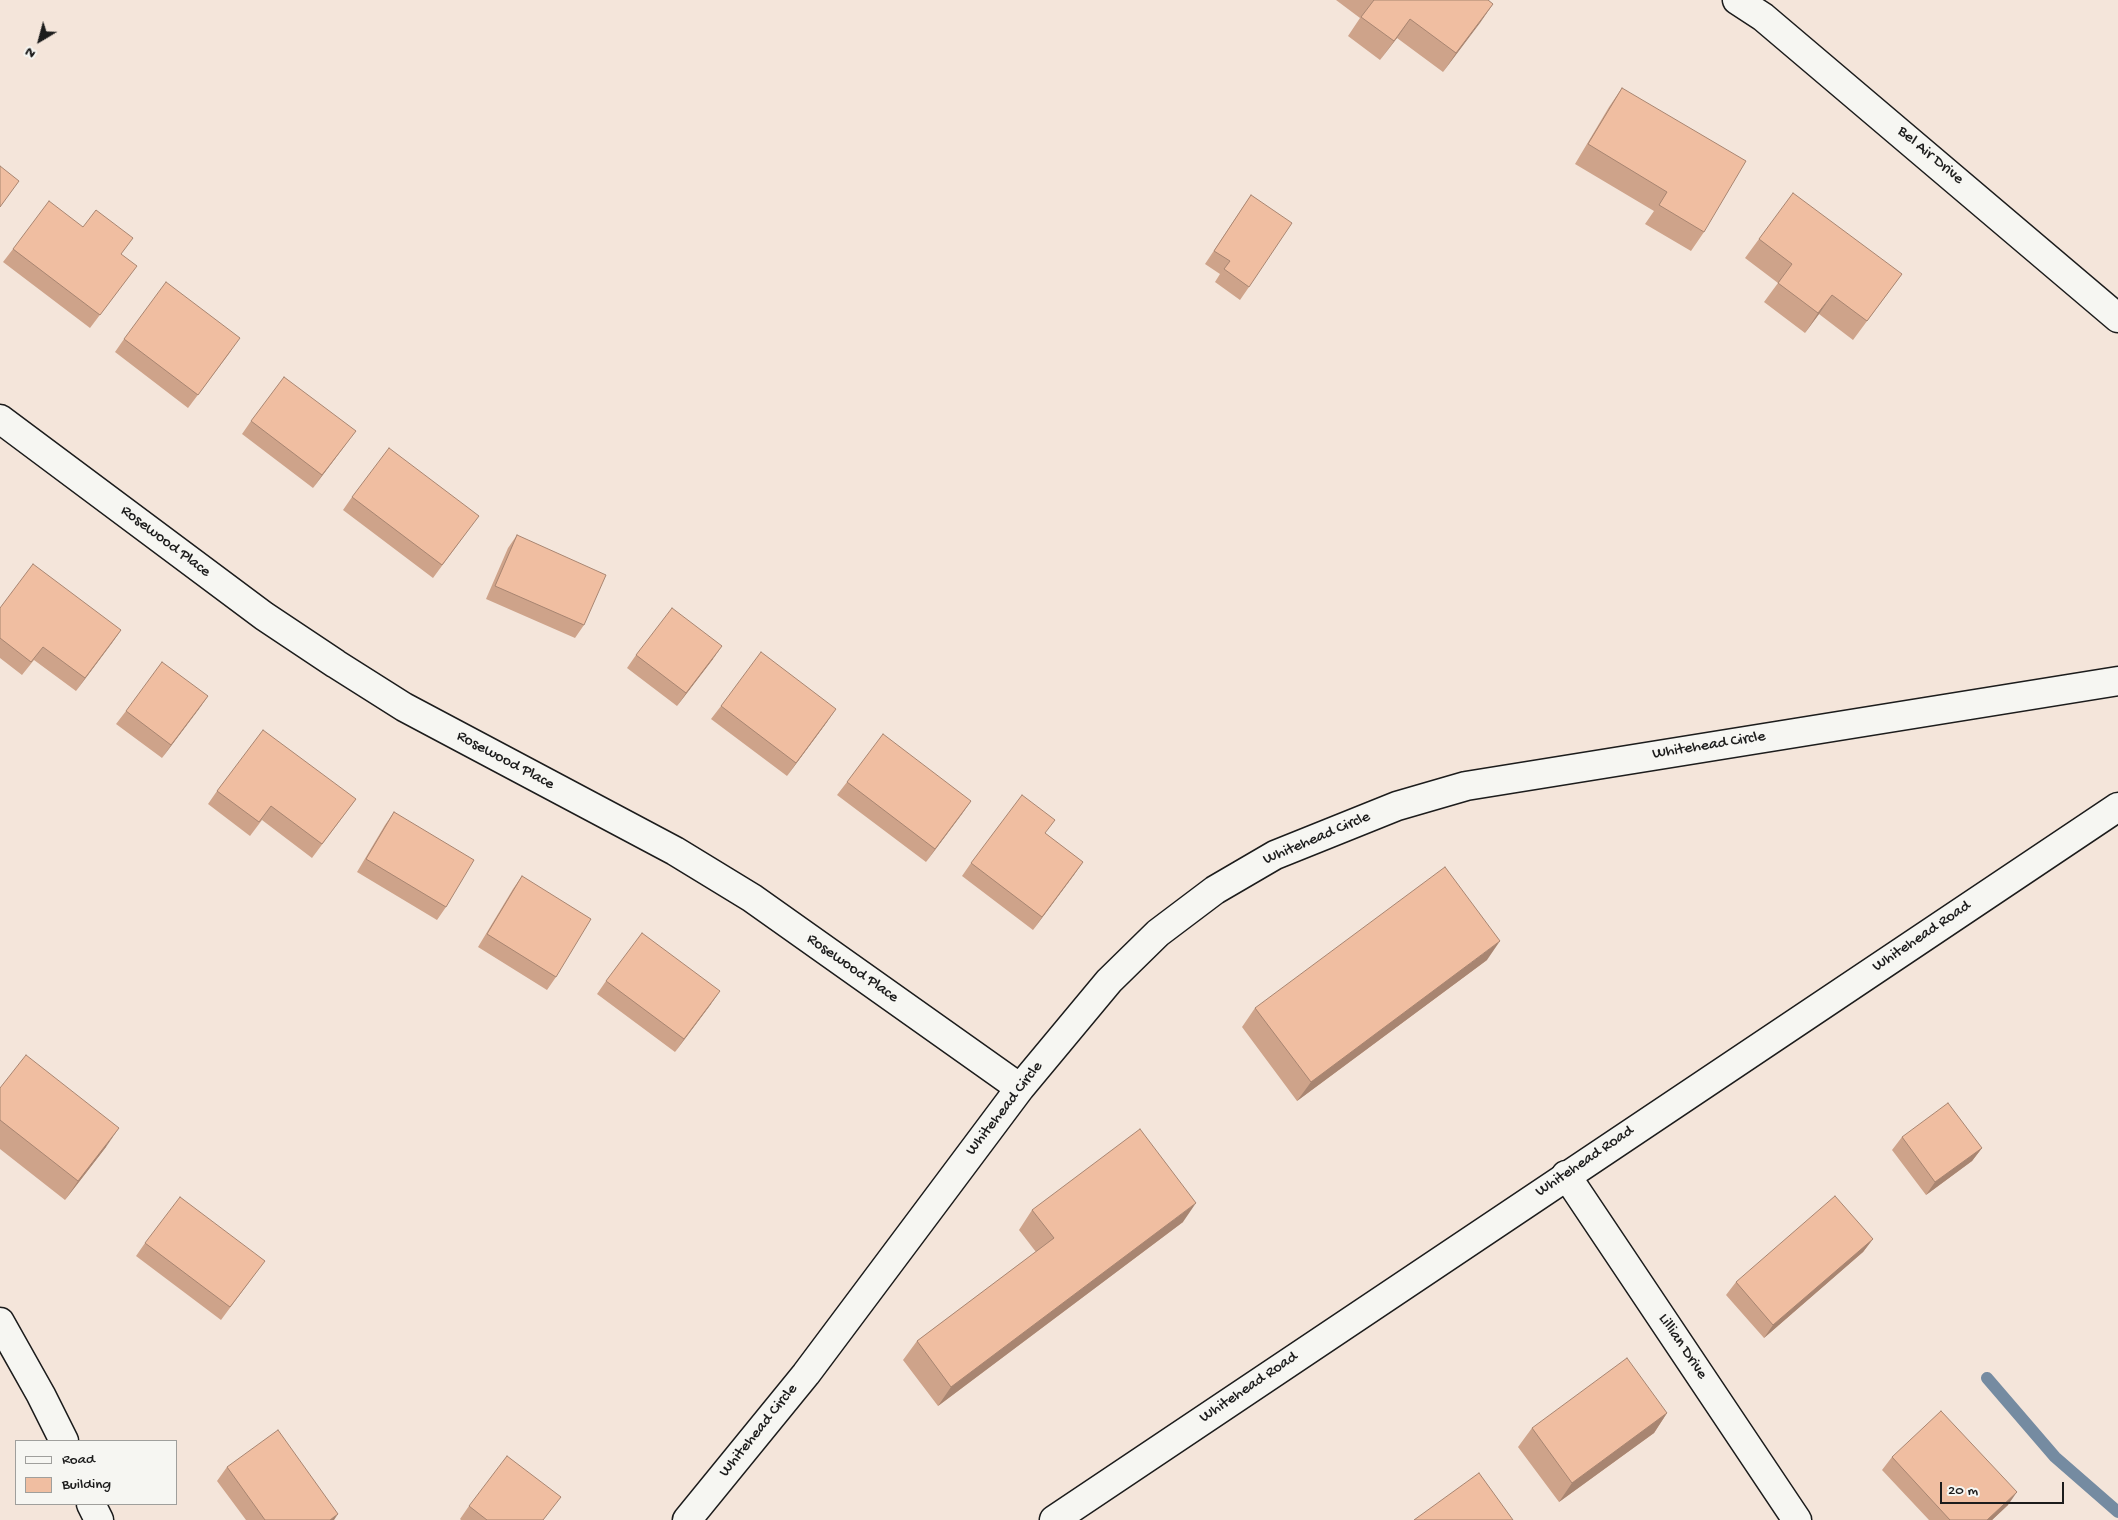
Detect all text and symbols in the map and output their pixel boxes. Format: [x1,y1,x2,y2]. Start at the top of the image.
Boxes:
north arrow [15,15,65,65]
text: N [22,43,39,62]
street label: Bel Air Drive [1893,123,1967,189]
street label: Rosewood Place [116,502,214,582]
street label: Rosewood Place [453,727,557,795]
street label: Whitehead Circle [1651,728,1767,764]
street label: Whitehead Circle [1261,808,1373,870]
street label: Whitehead Road [1869,897,1975,977]
street label: Rosewood Place [802,930,902,1008]
street label: Whitehead Circle [962,1058,1048,1160]
street label: Whitehead Road [1532,1122,1638,1202]
street label: Lillian Drive [1653,1311,1711,1383]
street label: Whitehead Road [1196,1348,1302,1428]
street label: Whitehead Circle [716,1381,802,1481]
legend [15,1440,178,1505]
text: Road [62,1451,95,1469]
scale bar [1943,1472,2067,1504]
text: Building [62,1476,111,1494]
text: 20 m [1948,1482,1978,1500]

